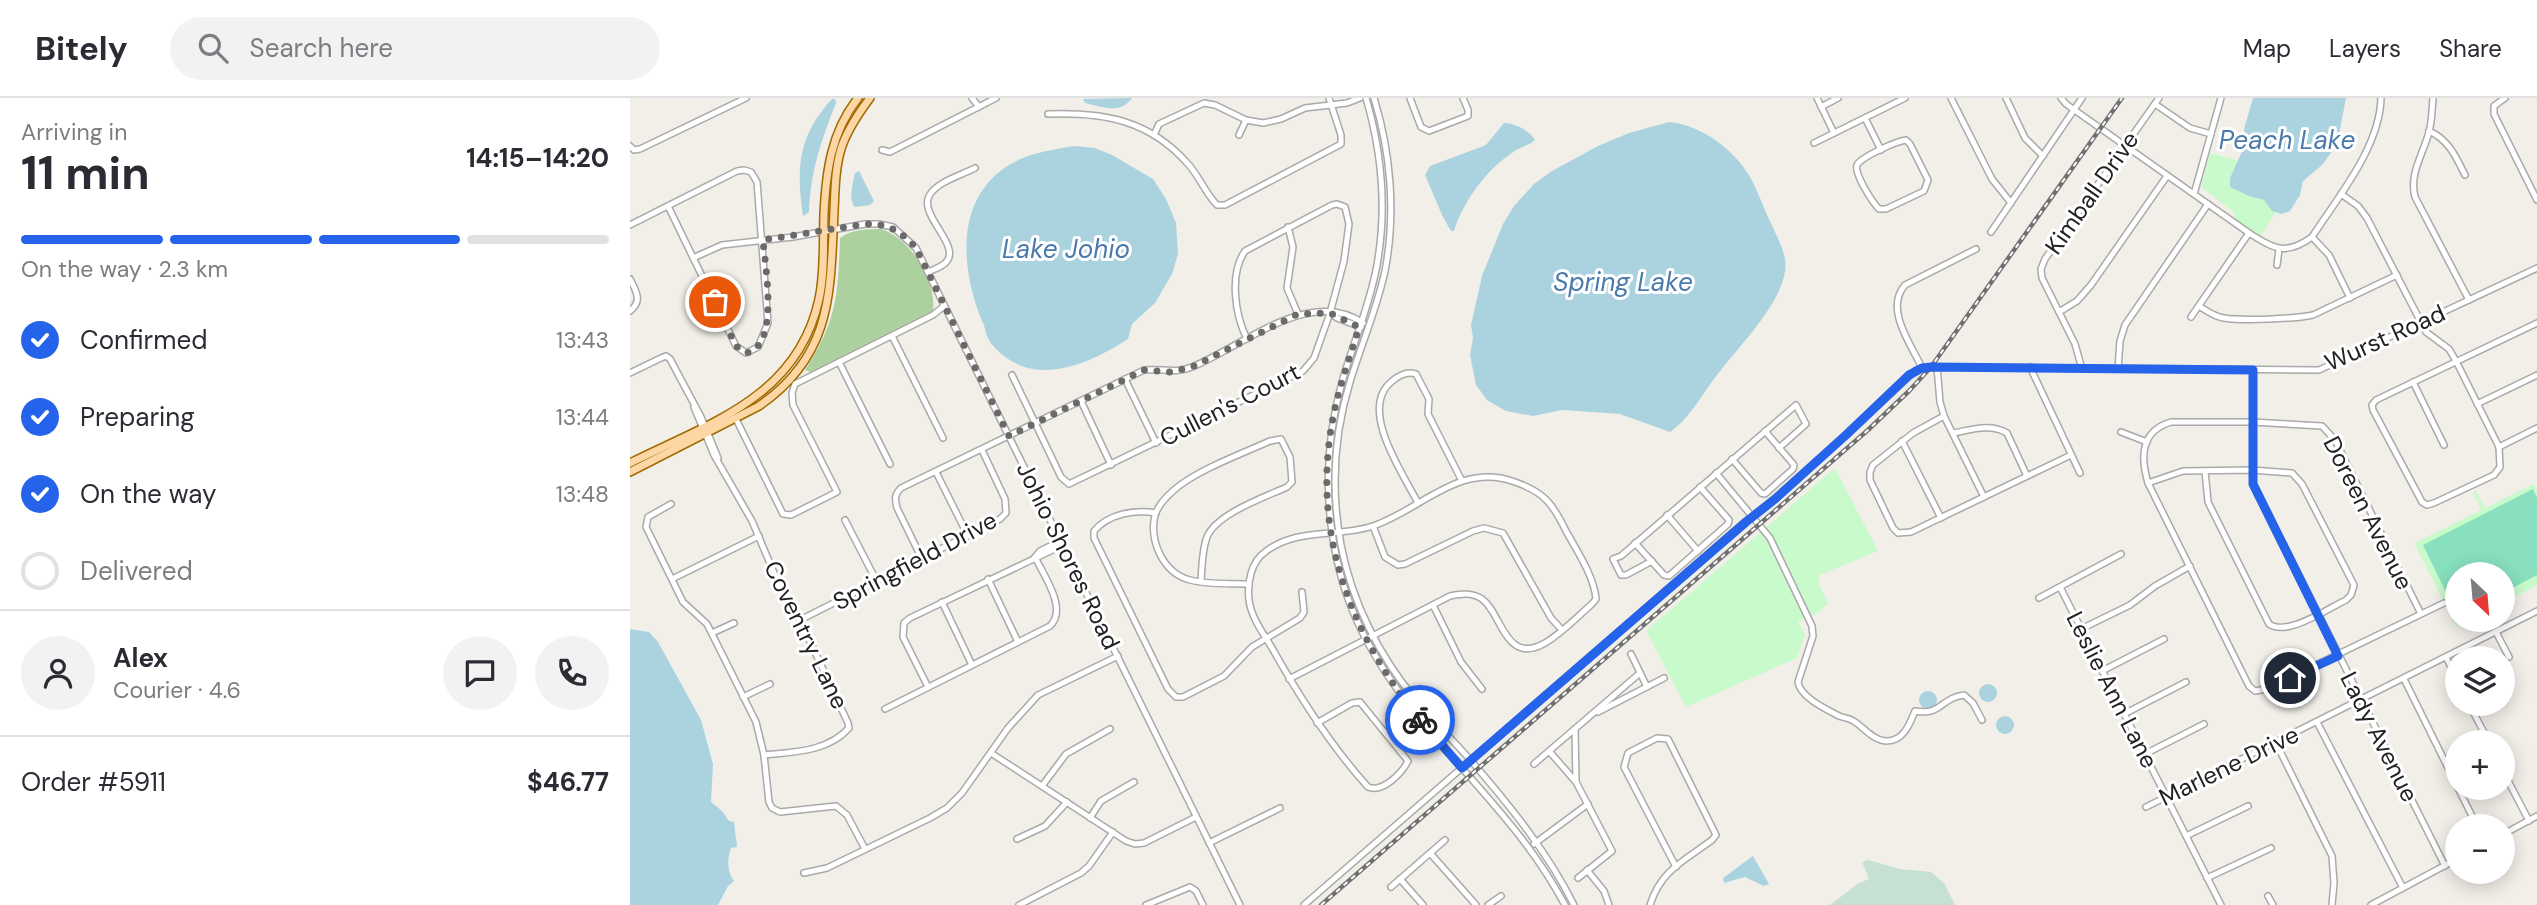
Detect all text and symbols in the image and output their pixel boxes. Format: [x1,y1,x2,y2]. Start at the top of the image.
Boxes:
search box [170,17,660,80]
text: Bitely [35,27,128,70]
icon: search [194,29,232,67]
text: Search here [250,31,393,65]
text: Map [2243,33,2291,64]
text: Layers [2329,33,2401,64]
text: Share [2439,33,2502,64]
text: Arriving in [21,117,127,147]
water label: Peach Lake [2219,123,2355,157]
street label: Kimball Drive [2038,125,2145,260]
text: 14:15–14:20 [466,141,609,175]
text: 11 min [21,143,150,203]
water label: Lake Johio [1002,232,1130,266]
text: On the way · 2.3 km [21,254,228,284]
water label: Spring Lake [1553,265,1693,299]
pin [685,272,745,332]
icon: bag [696,283,734,321]
street label: Wurst Road [2320,297,2450,378]
icon: check [21,321,59,359]
text: Confirmed [80,323,207,357]
text: 13:43 [556,325,609,355]
street label: Cullen's Court [1154,356,1305,453]
icon: check [21,398,59,436]
text: Preparing [80,400,195,434]
text: 13:44 [556,402,609,432]
street label: Doreen Avenue [2316,431,2420,595]
street label: Johio Shores Road [1010,457,1127,655]
icon: check [21,475,59,513]
text: On the way [80,477,216,511]
text: 13:48 [556,479,609,509]
street label: Springfield Drive [827,504,1002,617]
text: Delivered [80,554,193,588]
street label: Coventry Lane [757,555,856,714]
north arrow [2445,562,2515,632]
map controls [2445,562,2515,884]
street label: Leslie Ann Lane [2060,606,2165,773]
button: person [21,636,95,710]
button: chat [443,636,517,710]
button: phone [535,636,609,710]
text: Alex [113,641,168,675]
button: layers [2445,646,2515,716]
pin [2260,648,2320,708]
icon: home [2271,659,2309,697]
street label: Lady Avenue [2333,666,2426,807]
text: Courier · 4.6 [113,675,241,705]
courier [1385,685,1455,755]
icon: bike [1401,701,1439,739]
street label: Marlene Drive [2154,718,2304,813]
button: + [2445,730,2515,800]
text: Order #5911 [21,765,166,799]
text: $46.77 [527,765,609,799]
button: − [2445,814,2515,884]

